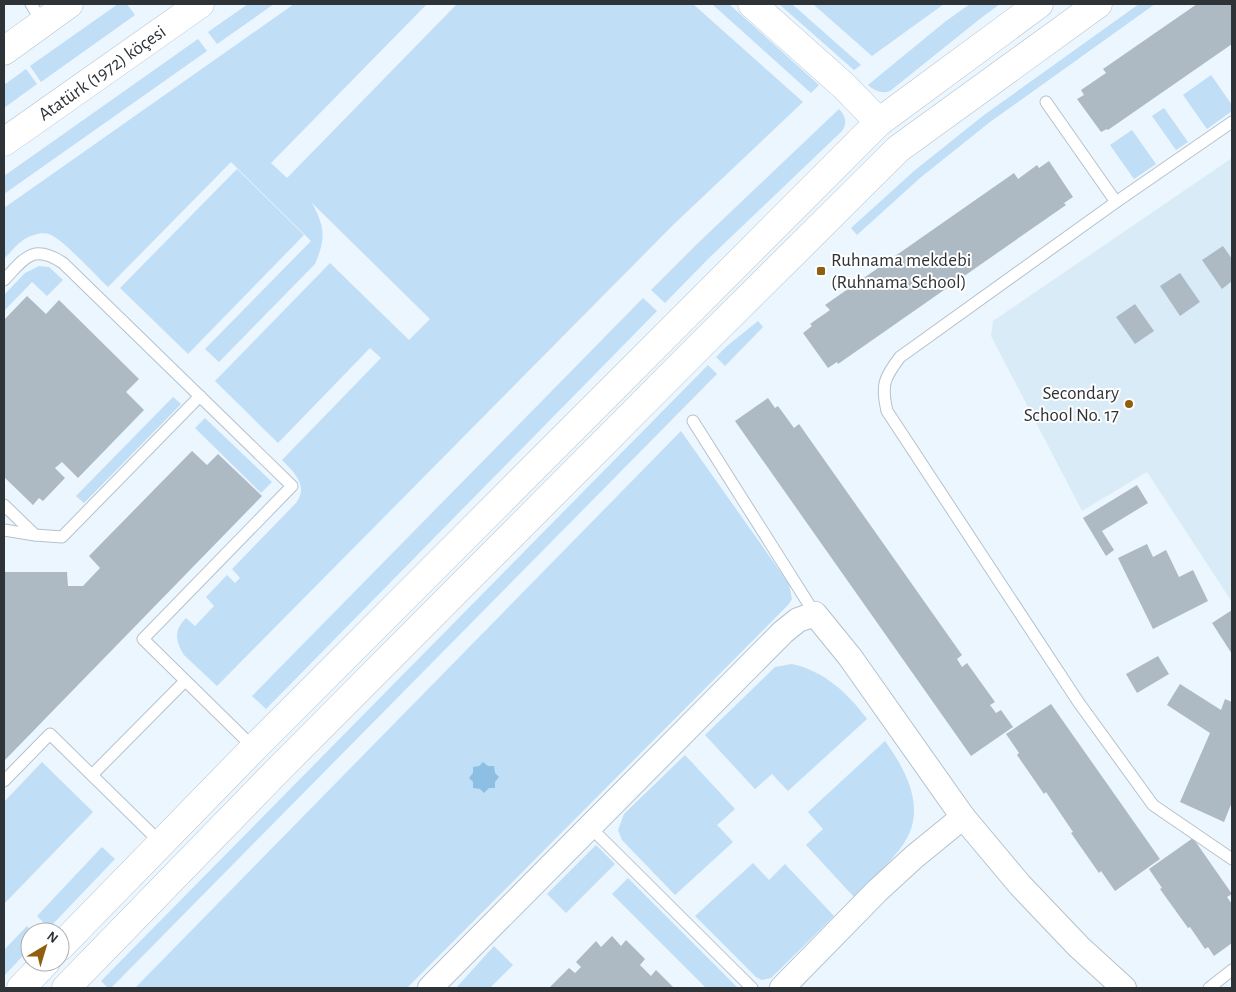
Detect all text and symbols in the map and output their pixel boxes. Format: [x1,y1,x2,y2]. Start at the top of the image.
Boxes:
street label: Atatürk (1972) köçesi [35,22,169,124]
place label: Ruhnama mekdebi (Ruhnama School) [831,251,971,292]
marker: Ruhnama mekdebi (Ruhnama School) [815,265,827,277]
place label: Secondary School No. 17 [1024,384,1119,425]
marker: Secondary School No. 17 [1123,398,1135,410]
north arrow [20,922,70,972]
text: N [44,929,61,946]

